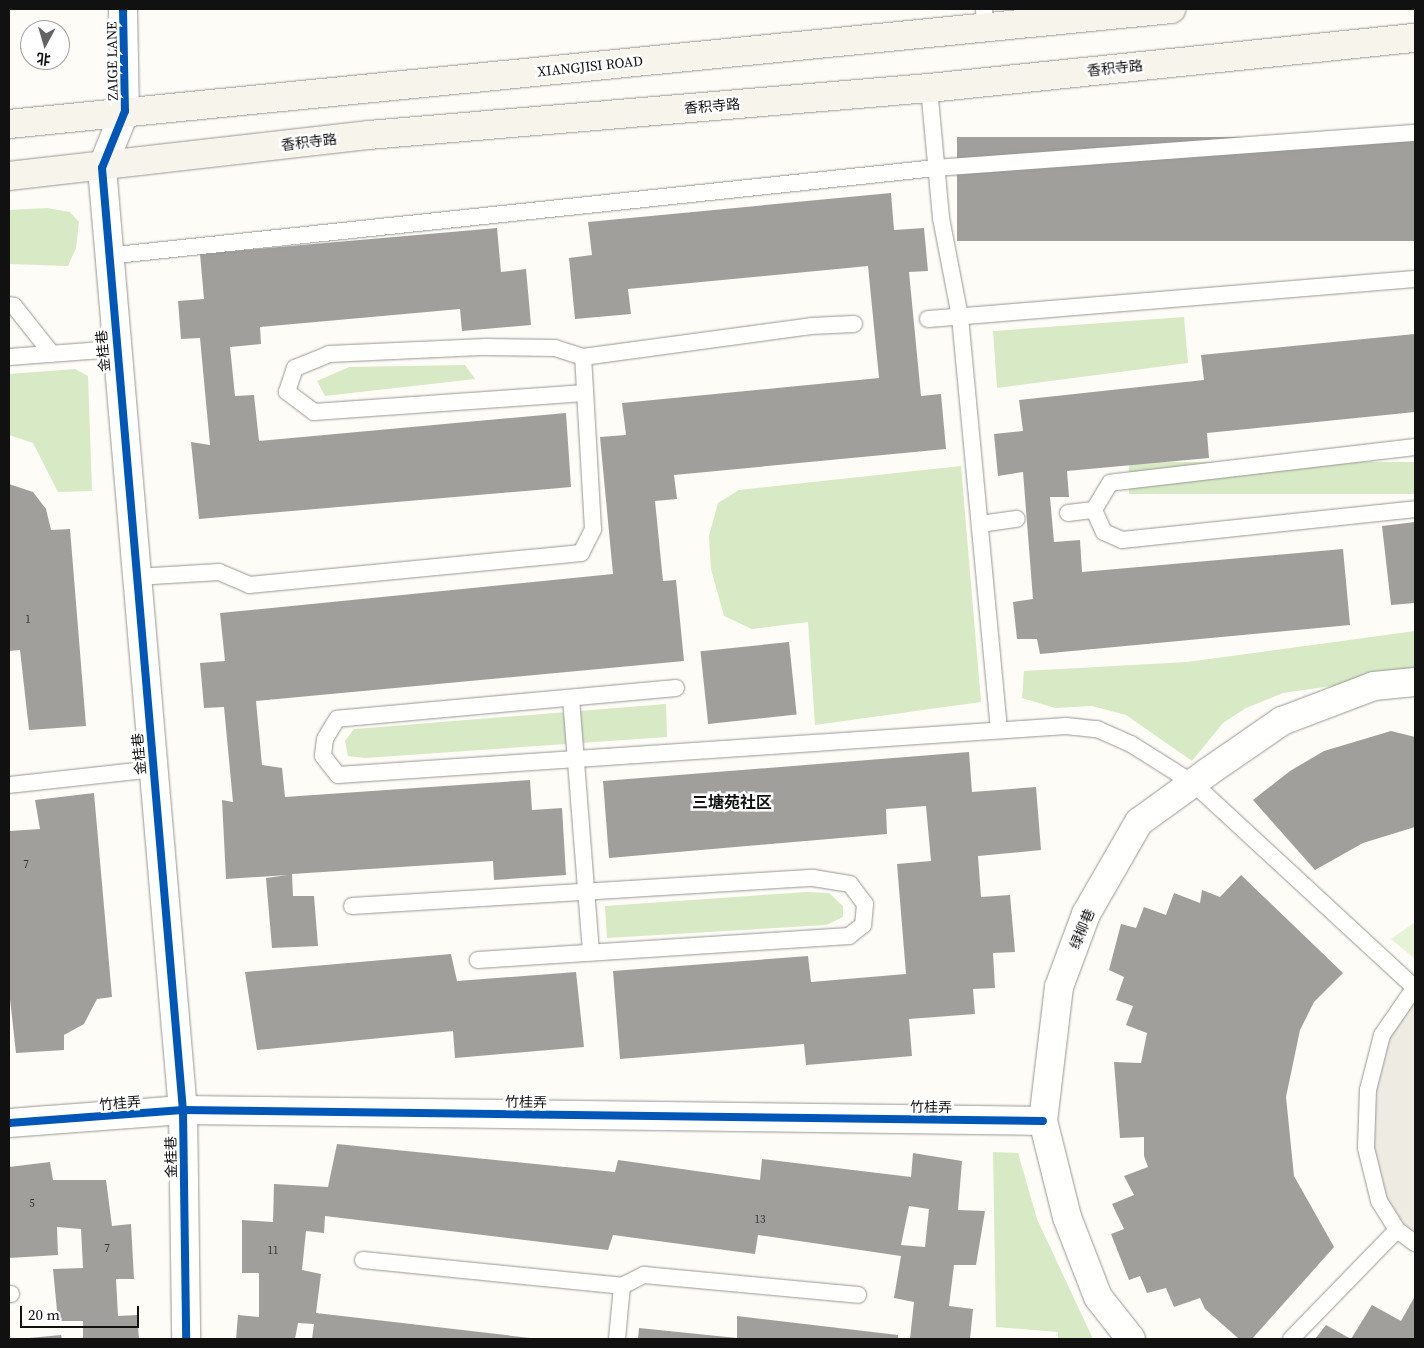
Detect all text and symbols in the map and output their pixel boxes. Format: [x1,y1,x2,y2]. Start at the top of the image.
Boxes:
north arrow [20,20,70,70]
street label: ZAIGE LANE [103,21,121,101]
text: 北 [36,48,52,70]
street label: XIANGJISI ROAD [536,52,644,80]
street label: 香积寺路 [1086,57,1144,79]
street label: 香积寺路 [683,95,741,117]
street label: 香积寺路 [280,130,338,154]
street label: 金桂巷 [93,329,113,373]
house number: 1 [25,613,31,627]
street label: 金桂巷 [129,732,149,776]
district label: 三塘苑社区 [692,792,772,812]
house number: 7 [23,858,29,872]
street label: 绿柳巷 [1066,906,1098,952]
street label: 竹桂弄 [98,1093,142,1113]
street label: 竹桂弄 [505,1093,547,1111]
street label: 竹桂弄 [910,1098,952,1116]
street label: 金桂巷 [162,1136,180,1178]
house number: 5 [29,1197,35,1211]
house number: 13 [755,1213,765,1227]
house number: 7 [104,1242,110,1256]
house number: 11 [268,1244,278,1258]
scale bar [22,1296,141,1328]
text: 20 m [28,1304,60,1325]

